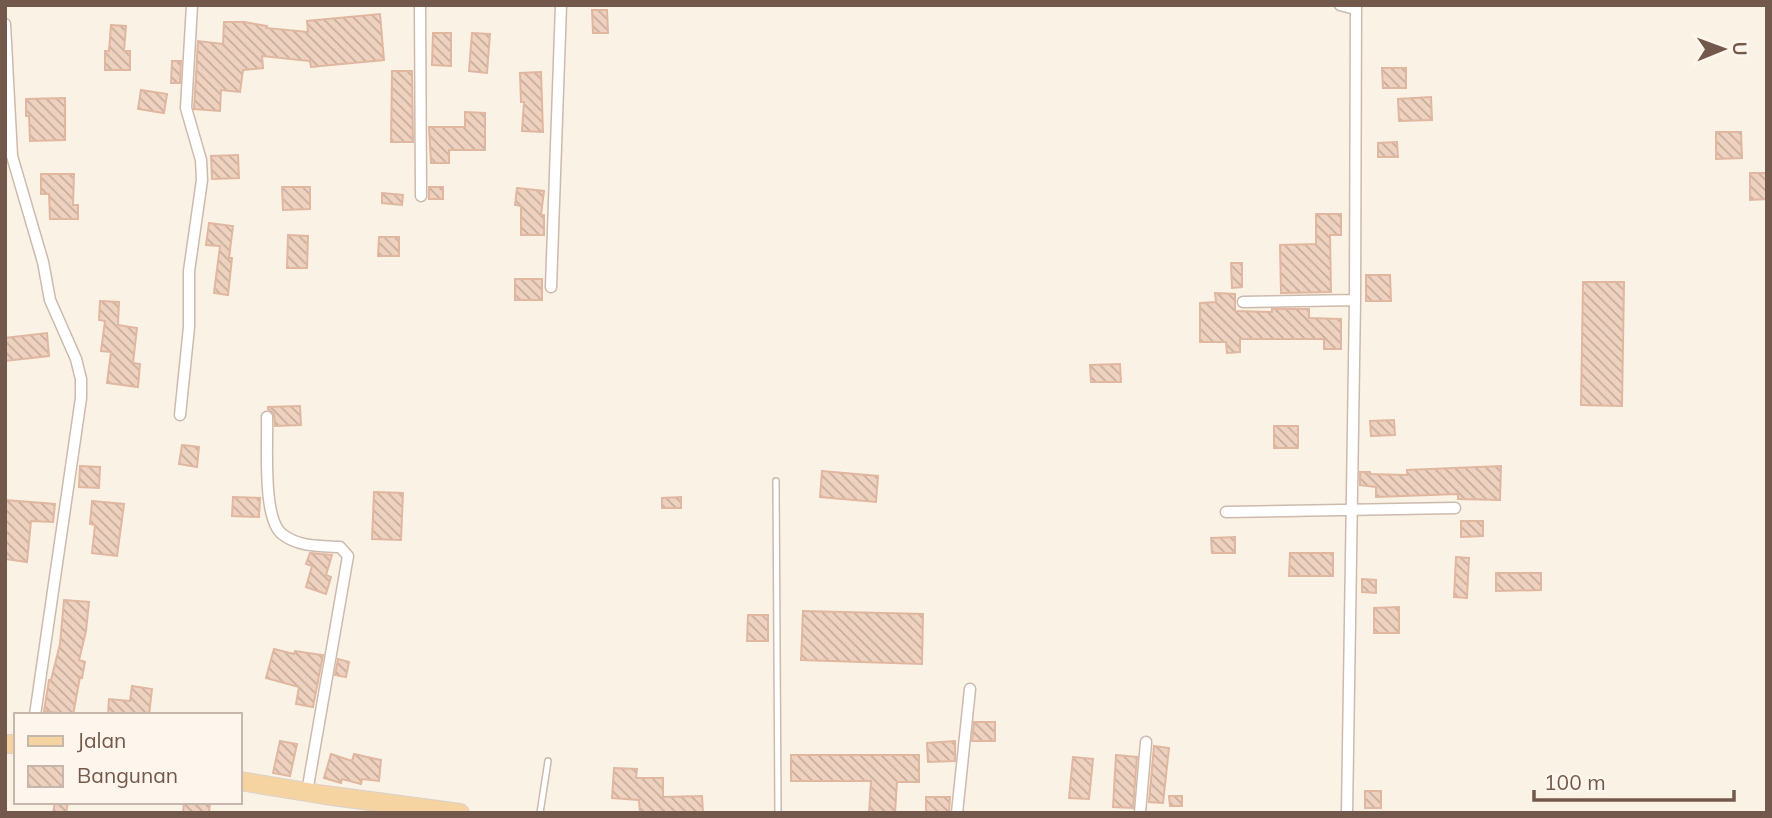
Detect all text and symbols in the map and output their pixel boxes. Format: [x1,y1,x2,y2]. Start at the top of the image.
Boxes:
north arrow [1688,14,1758,84]
text: U [1728,41,1752,56]
legend [14,713,242,804]
text: Jalan [77,727,126,753]
scale bar [1534,758,1734,802]
text: Bangunan [77,762,178,788]
text: 100 m [1544,769,1606,795]

